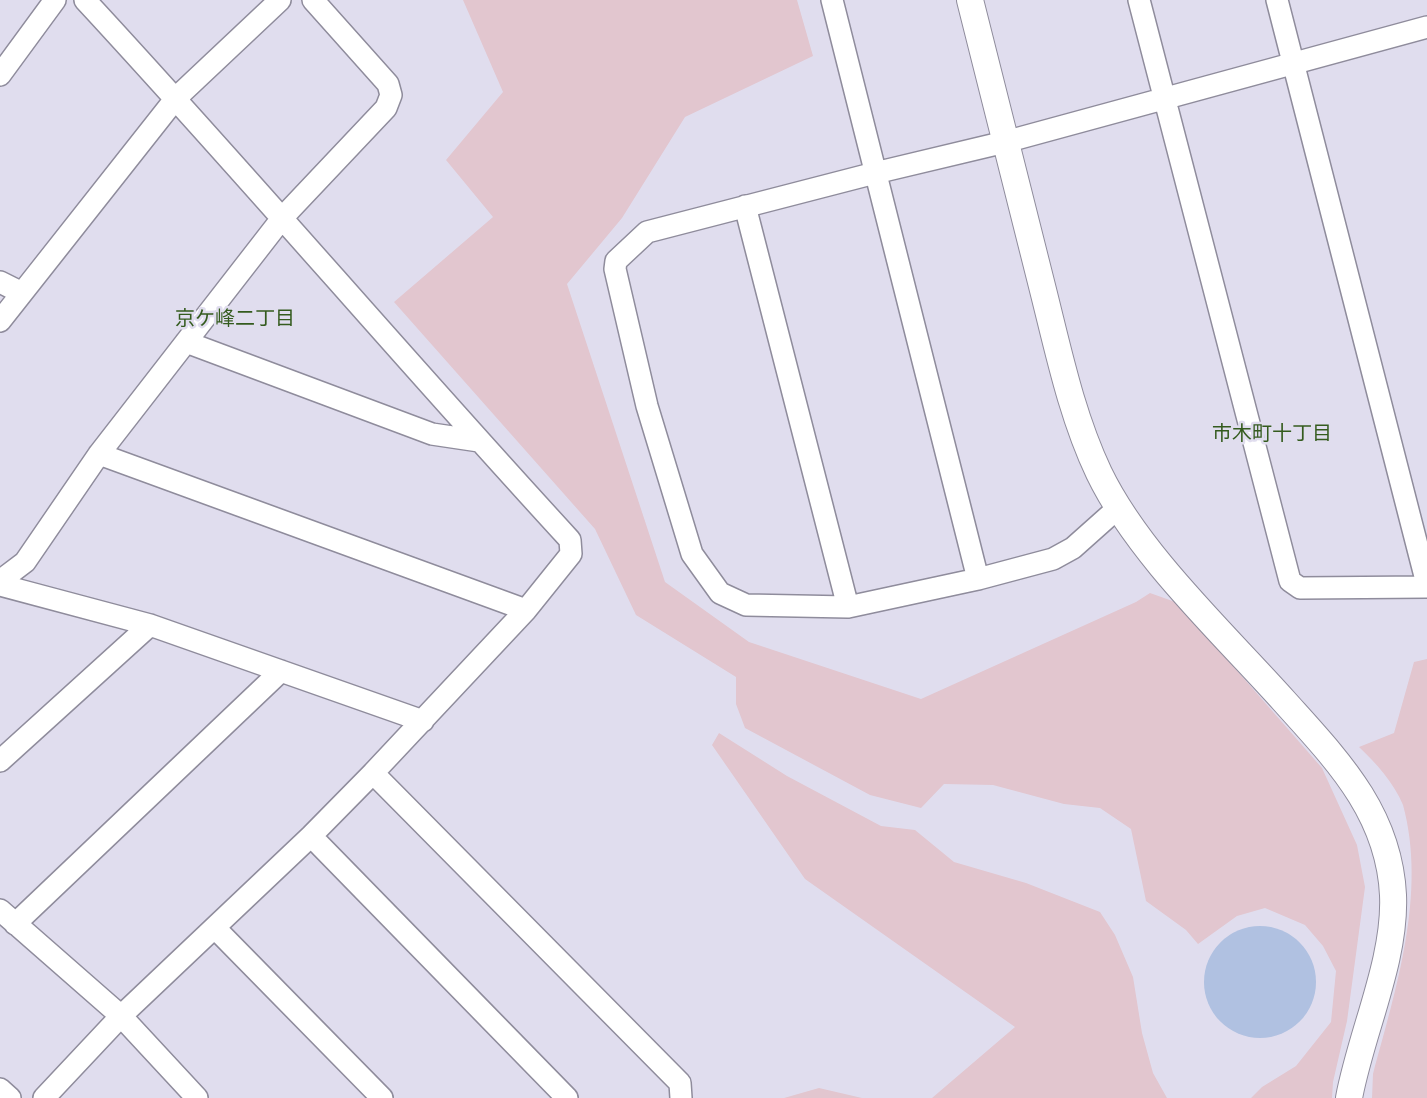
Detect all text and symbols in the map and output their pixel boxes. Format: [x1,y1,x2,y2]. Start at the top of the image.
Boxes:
district label: 京ケ峰二丁目 [175,307,295,331]
district label: 市木町十丁目 [1212,422,1332,446]

